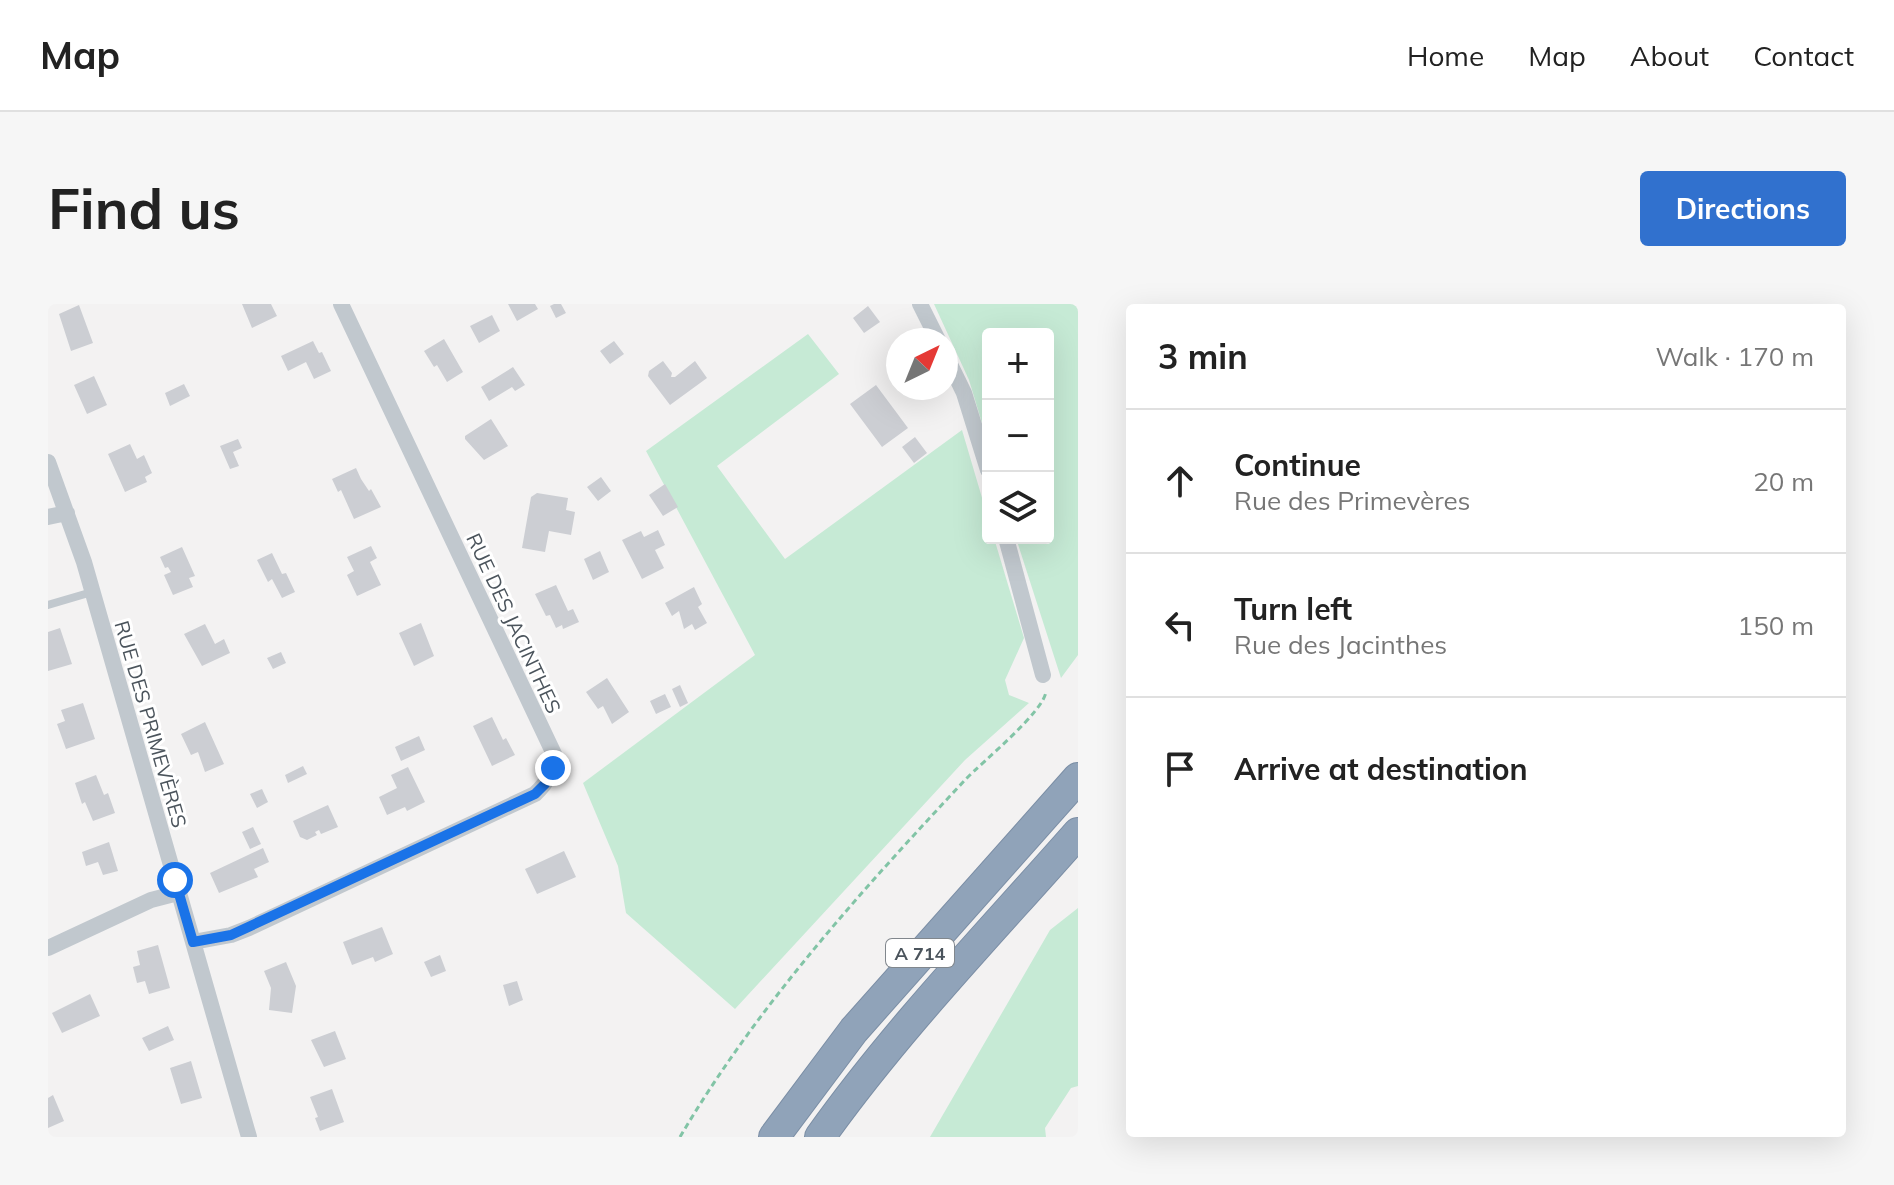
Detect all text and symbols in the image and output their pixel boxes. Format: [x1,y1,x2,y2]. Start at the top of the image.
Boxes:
text: Map [40,31,120,79]
text: Home [1407,38,1484,73]
text: Map [1528,38,1586,73]
text: About [1630,38,1709,73]
text: Contact [1753,38,1854,73]
button: Directions [1640,171,1846,246]
text: Find us [48,173,240,243]
north arrow [886,328,958,400]
map controls [982,328,1054,544]
button: + [982,328,1054,400]
text: 3 min [1158,335,1248,378]
text: Walk · 170 m [1655,340,1814,373]
button: − [982,400,1054,472]
text: Continue [1234,446,1361,484]
icon: ahead [1158,459,1202,503]
text: 20 m [1753,465,1814,498]
button: layers [982,472,1054,544]
text: Rue des Primevères [1234,484,1471,517]
street label: RUE DES JACINTHES [461,529,567,717]
text: Turn left [1234,590,1352,628]
icon: left [1158,603,1202,647]
text: 150 m [1738,609,1814,642]
street label: RUE DES PRIMEVÈRES [109,618,193,830]
text: Rue des Jacinthes [1234,628,1447,661]
icon: arrive [1158,747,1202,791]
route end [535,750,571,786]
text: Arrive at destination [1234,750,1528,788]
route start [157,862,193,898]
road number: A 714 [886,939,954,967]

